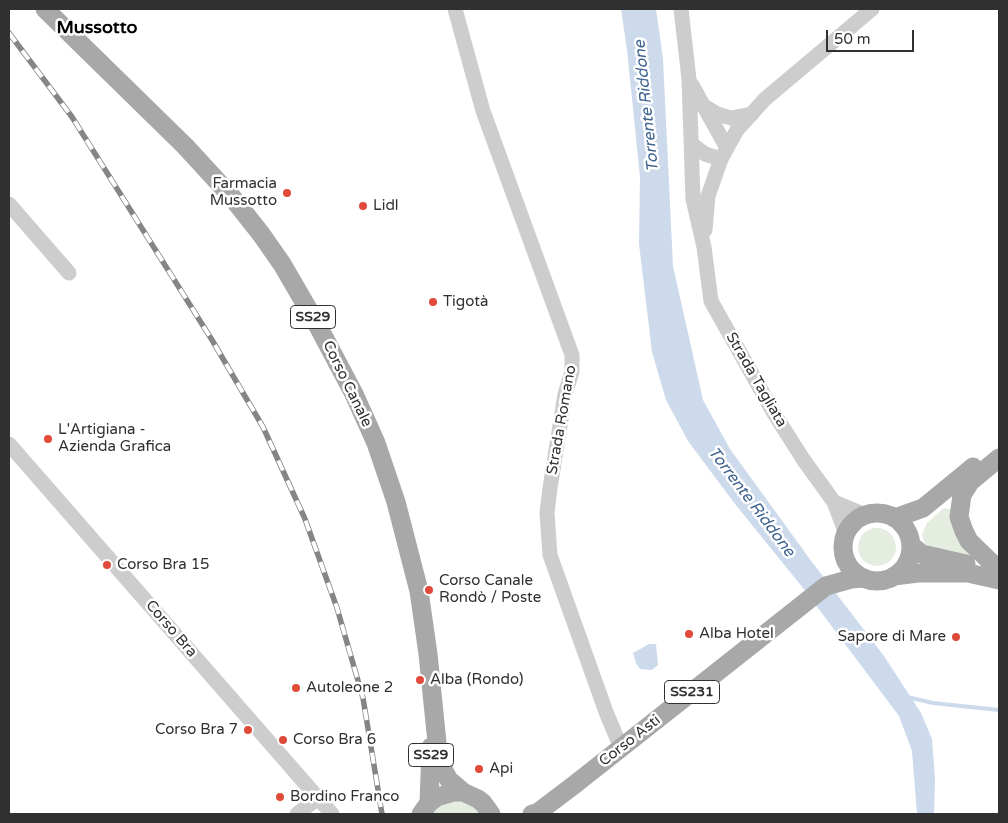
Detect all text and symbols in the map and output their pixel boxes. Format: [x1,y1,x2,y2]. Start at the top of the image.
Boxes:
district label: Mussotto [57,17,137,39]
scale bar [828,20,916,52]
text: 50 m [834,30,871,48]
water label: Torrente Riddone [631,39,663,173]
place label: Farmacia Mussotto [210,175,277,210]
marker: Farmacia Mussotto [281,187,293,199]
place label: Lidl [373,197,399,215]
marker: Lidl [357,200,369,212]
place label: Tigotà [443,293,488,311]
marker: Tigotà [427,296,439,308]
road number: SS29 [290,306,336,328]
street label: Strada Tagliata [722,329,790,431]
street label: Corso Canale [318,338,376,430]
street label: Strada Romano [544,364,580,476]
place label: L'Artigiana - Azienda Grafica [58,421,171,456]
marker: L'Artigiana - Azienda Grafica [42,433,54,445]
water label: Torrente Riddone [703,443,799,561]
place label: Corso Bra 15 [117,556,209,574]
marker: Corso Bra 15 [101,559,113,571]
place label: Corso Canale Rondò / Poste [439,572,541,607]
marker: Corso Canale Rondò / Poste [423,584,435,596]
street label: Corso Bra [141,597,201,661]
place label: Alba Hotel [699,625,774,643]
marker: Alba Hotel [683,628,695,640]
place label: Sapore di Mare [838,628,946,646]
marker: Sapore di Mare [950,631,962,643]
place label: Alba (Rondo) [430,671,523,689]
marker: Alba (Rondo) [414,674,426,686]
place label: Autoleone 2 [306,679,393,697]
road number: SS231 [664,680,720,704]
marker: Autoleone 2 [290,682,302,694]
street label: Corso Asti [596,711,664,771]
place label: Corso Bra 7 [155,721,238,739]
marker: Corso Bra 7 [242,724,254,736]
place label: Corso Bra 6 [293,731,376,749]
marker: Corso Bra 6 [277,734,289,746]
road number: SS29 [408,744,454,766]
place label: Api [489,760,513,778]
marker: Api [473,763,485,775]
place label: Bordino Franco [290,788,399,806]
marker: Bordino Franco [274,791,286,803]

